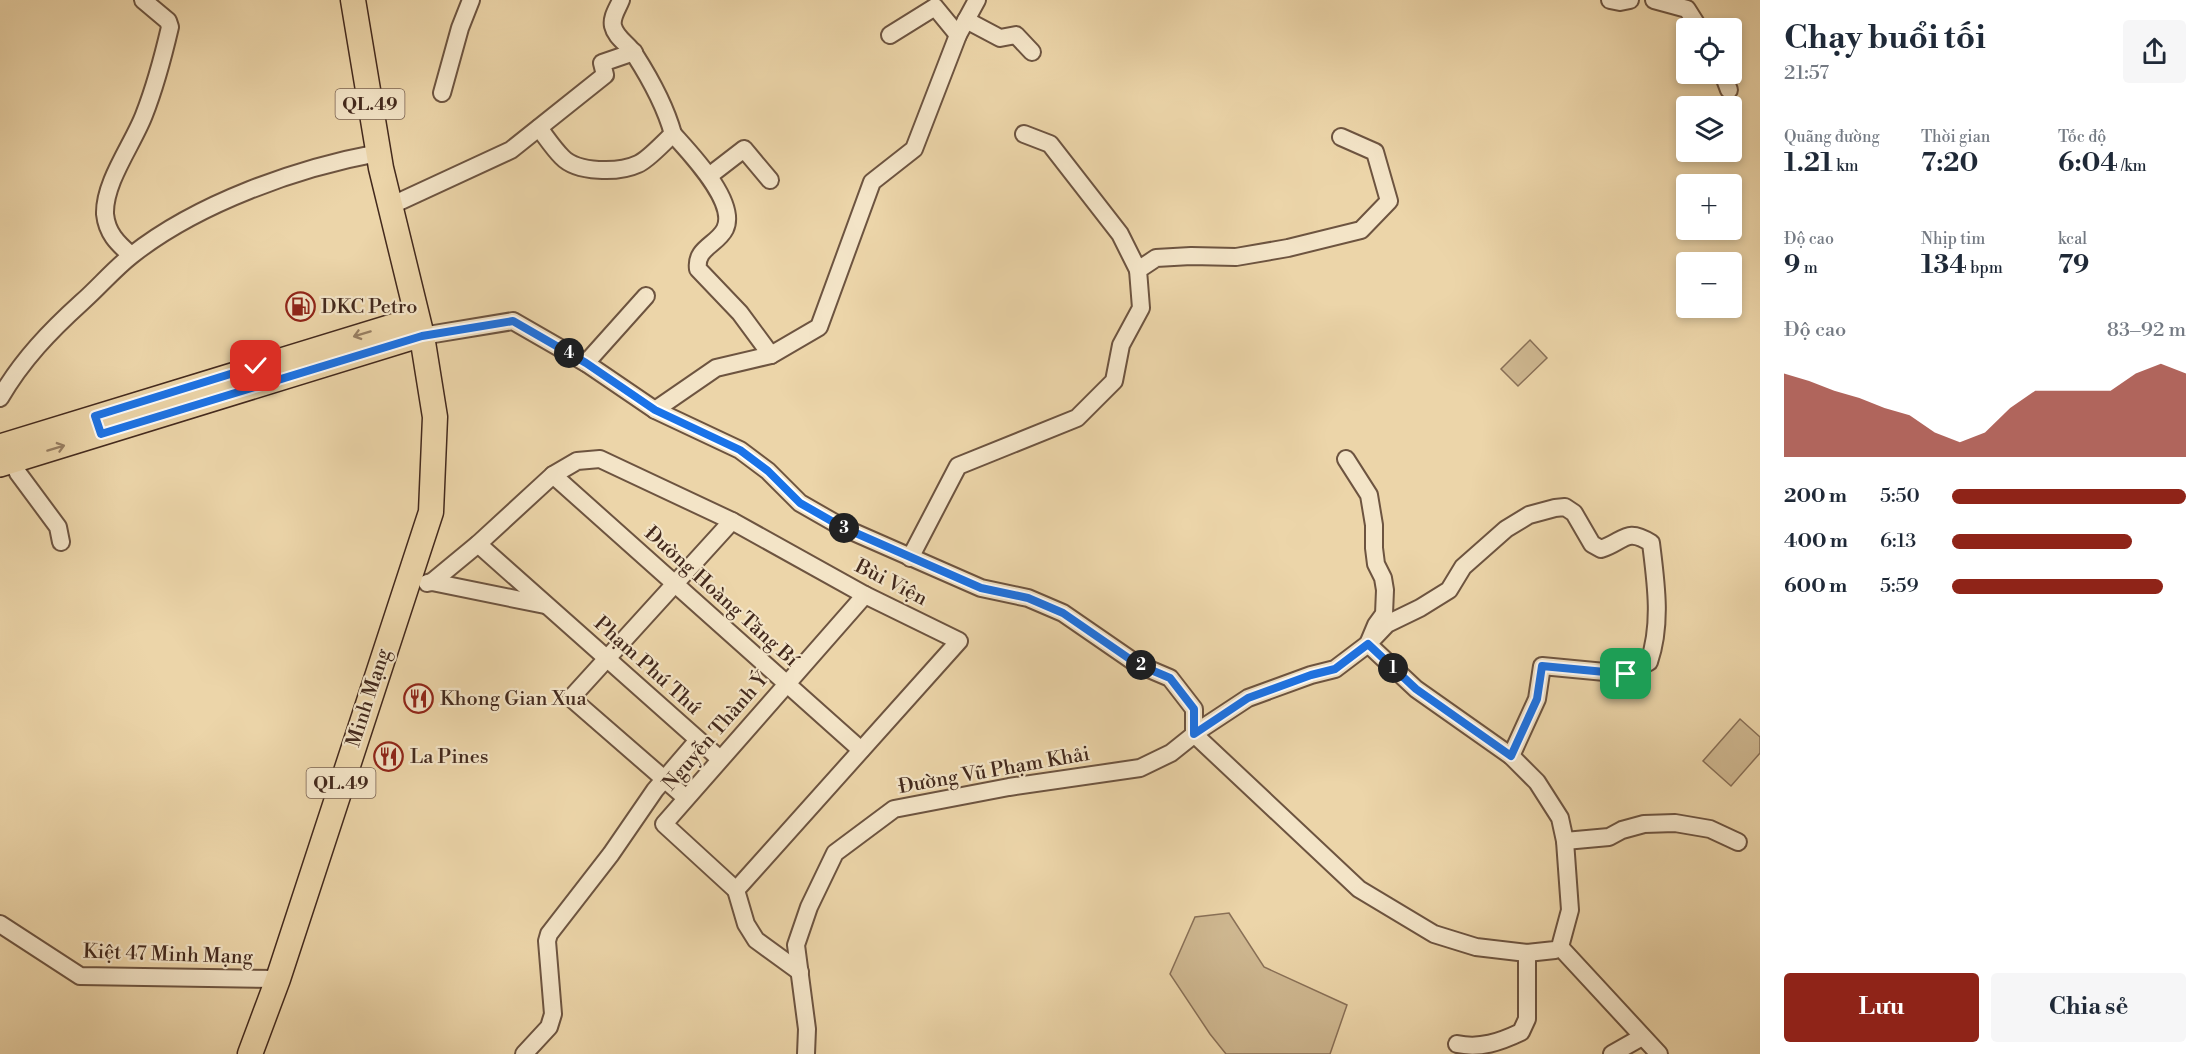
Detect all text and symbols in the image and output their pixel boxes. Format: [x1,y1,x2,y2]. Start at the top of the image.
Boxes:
map controls [1676,18,1742,318]
button: locate [1676,18,1742,84]
text: Chạy buổi tối [1784,18,1986,59]
button: share [2123,20,2186,83]
text: 21:57 [1784,61,1829,86]
road number: QL.49 [336,89,404,119]
button: layers [1676,96,1742,162]
text: Quãng đường [1784,127,1880,147]
text: Thời gian [1921,127,1990,147]
text: Tốc độ [2058,127,2106,147]
text: 1.21 [1784,147,1833,179]
text: 7:20 [1921,147,1979,179]
text: 6:04 [2058,147,2118,179]
text: km [1833,156,1859,176]
text: /km [2118,156,2147,176]
button: + [1676,174,1742,240]
text: Độ cao [1784,229,1834,249]
text: Nhịp tim [1921,229,1985,249]
text: kcal [2058,229,2087,249]
text: 9 [1784,249,1800,281]
text: 134 [1921,249,1967,281]
text: 79 [2058,249,2089,281]
button: − [1676,252,1742,318]
text: m [1800,258,1818,278]
text: bpm [1967,258,2003,278]
fuel station icon: DKC Petro [284,291,316,323]
place label: DKC Petro [321,295,417,320]
text: Độ cao [1784,318,1846,343]
text: 83–92 m [2107,318,2186,343]
one-way arrow [353,329,372,340]
pin: 4 [554,338,584,368]
pin [230,340,281,391]
text: 4 [564,343,574,363]
icon: check [239,349,272,382]
one-way arrow [46,442,65,453]
text: 200 m [1784,484,1847,509]
text: 5:50 [1880,484,1920,509]
pin: 3 [829,513,859,543]
text: 3 [839,518,849,538]
street label: Đường Hoàng Tăng Bí [639,521,804,674]
text: 400 m [1784,529,1848,554]
text: 6:13 [1880,529,1916,554]
street label: Bùi Viện [850,554,931,612]
text: 600 m [1784,574,1847,599]
text: 5:59 [1880,574,1919,599]
street label: Phạm Phú Thứ [588,611,706,721]
street label: Minh Mạng [341,645,397,751]
pin [1600,648,1651,699]
pin: 2 [1126,650,1156,680]
pin: 1 [1378,653,1408,683]
text: 2 [1136,655,1146,675]
icon: arrive [1609,657,1642,690]
text: 1 [1389,658,1397,678]
street label: Nguyễn Thành Ý [657,666,775,796]
restaurant icon: Khong Gian Xua [403,683,435,715]
place label: Khong Gian Xua [440,687,588,712]
restaurant icon: La Pines [373,741,405,773]
street label: Đường Vũ Phạm Khải [896,742,1092,800]
place label: La Pines [410,745,489,770]
road number: QL.49 [306,768,376,798]
street label: Kiệt 47 Minh Mạng [83,940,254,970]
button: Lưu [1784,973,1979,1042]
button: Chia sẻ [1991,973,2186,1042]

